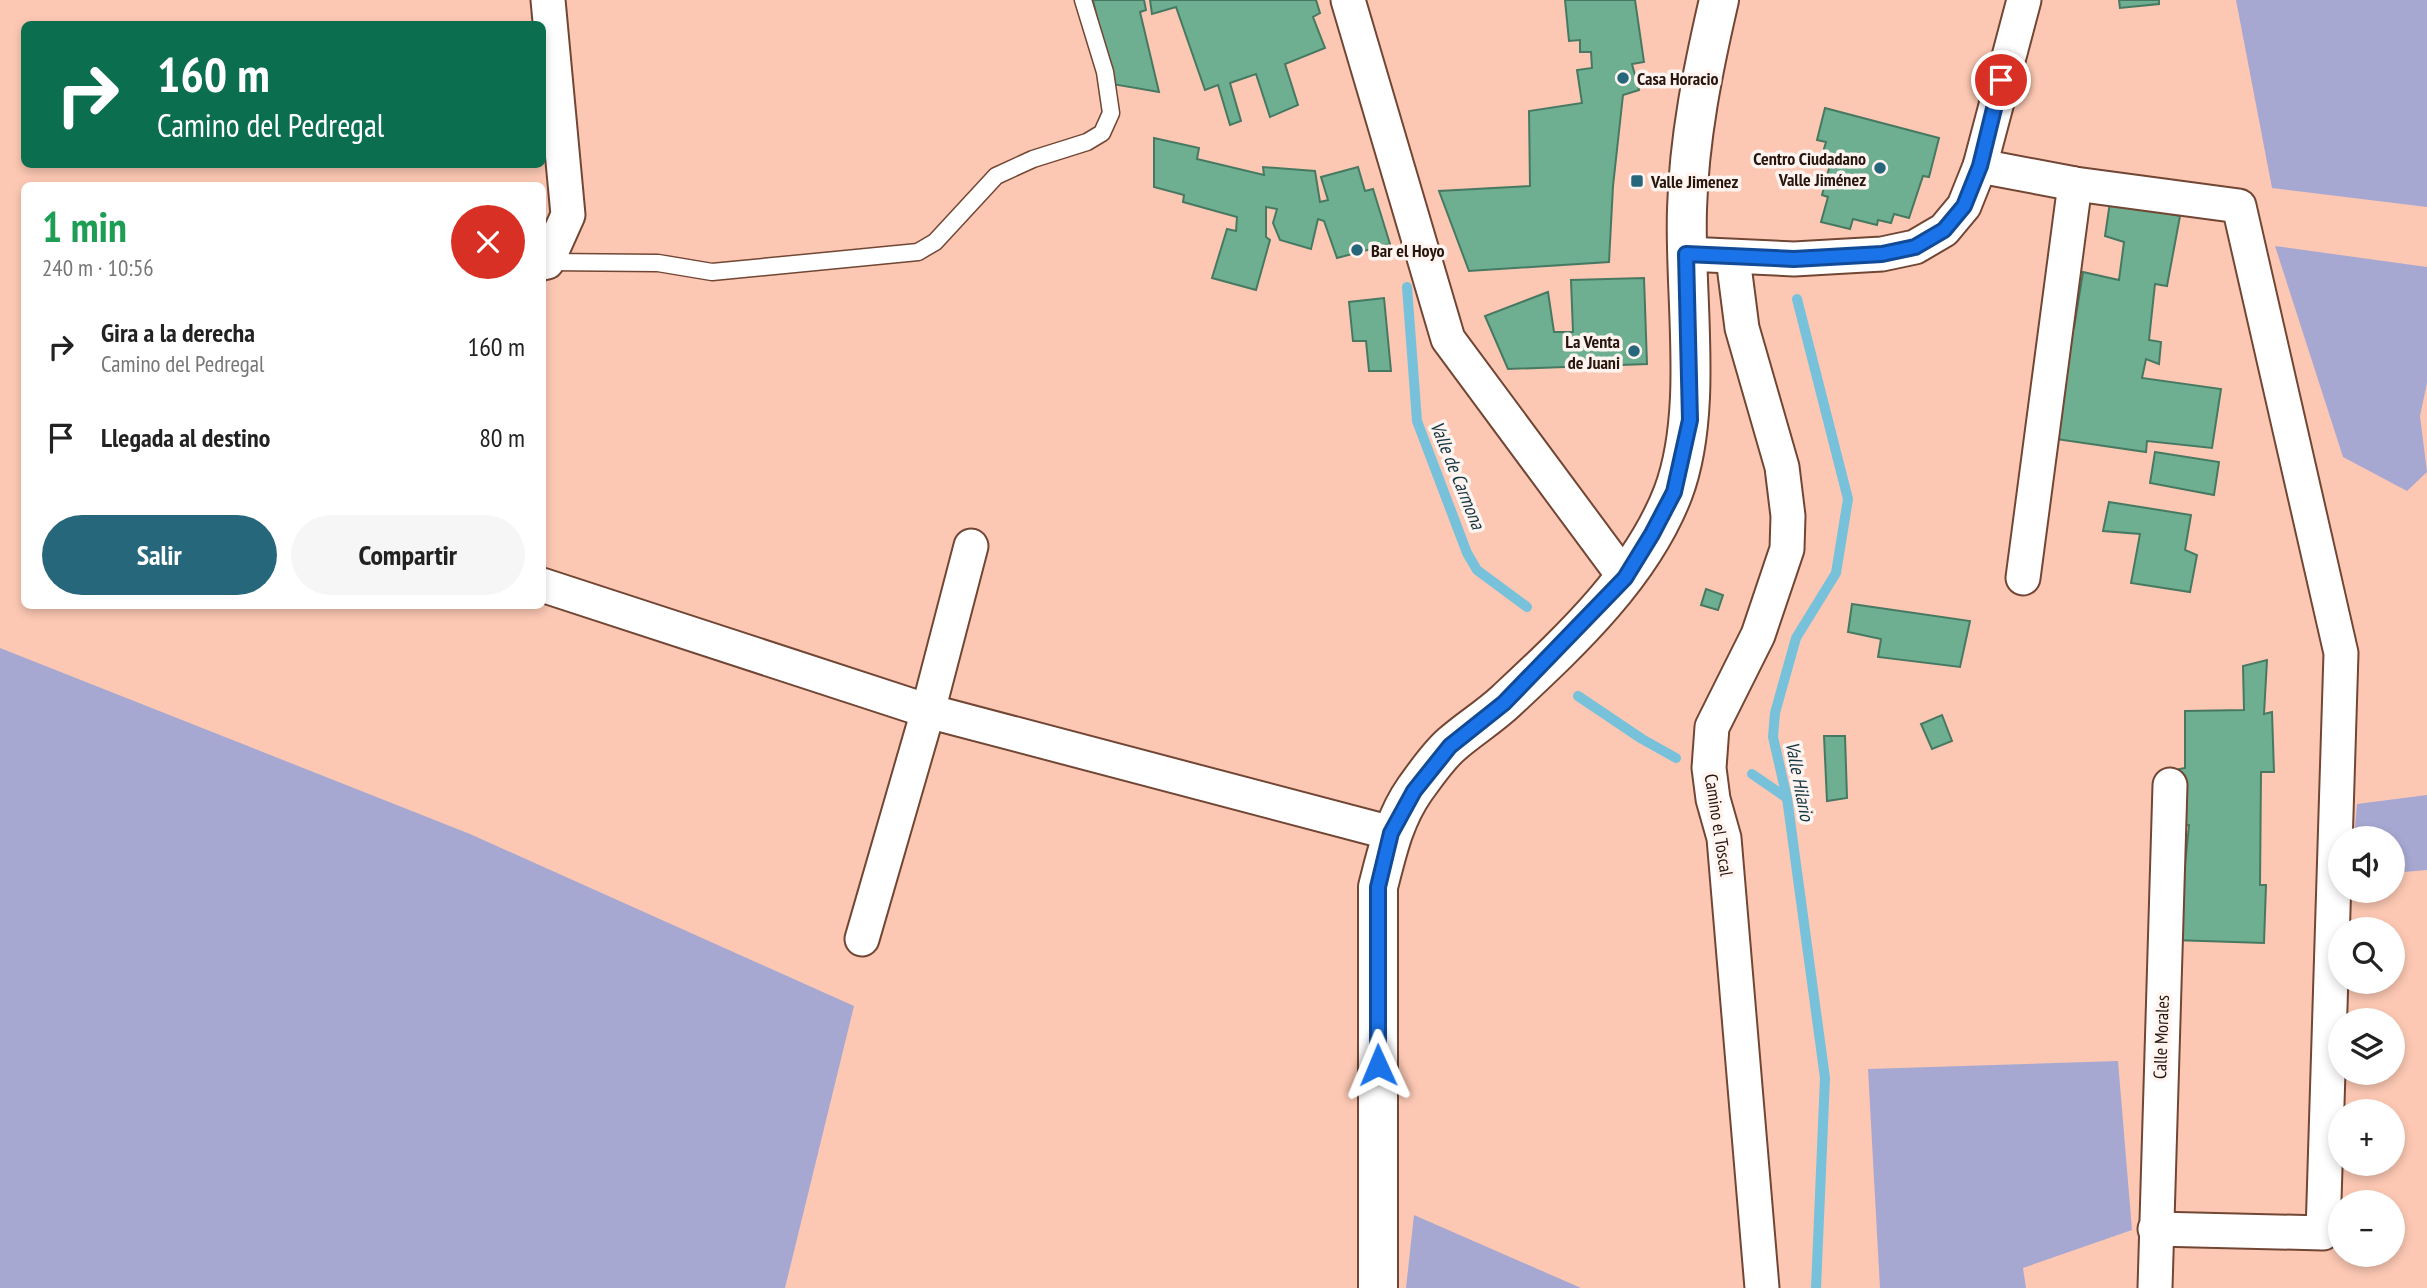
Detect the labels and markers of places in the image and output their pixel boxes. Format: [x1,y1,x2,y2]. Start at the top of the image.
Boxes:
pin [1971,50,2031,110]
place label: Casa Horacio [1637,67,1719,90]
marker: Casa Horacio [1615,70,1631,86]
place label: Centro Ciudadano Valle Jiménez [1753,147,1866,191]
marker: Centro Ciudadano Valle Jiménez [1872,160,1888,176]
place label: Valle Jimenez [1650,170,1738,193]
marker: Valle Jimenez [1629,173,1645,189]
place label: Bar el Hoyo [1371,239,1445,262]
marker: Bar el Hoyo [1349,242,1365,258]
place label: La Venta de Juani [1565,330,1620,374]
marker: La Venta de Juani [1626,343,1642,359]

